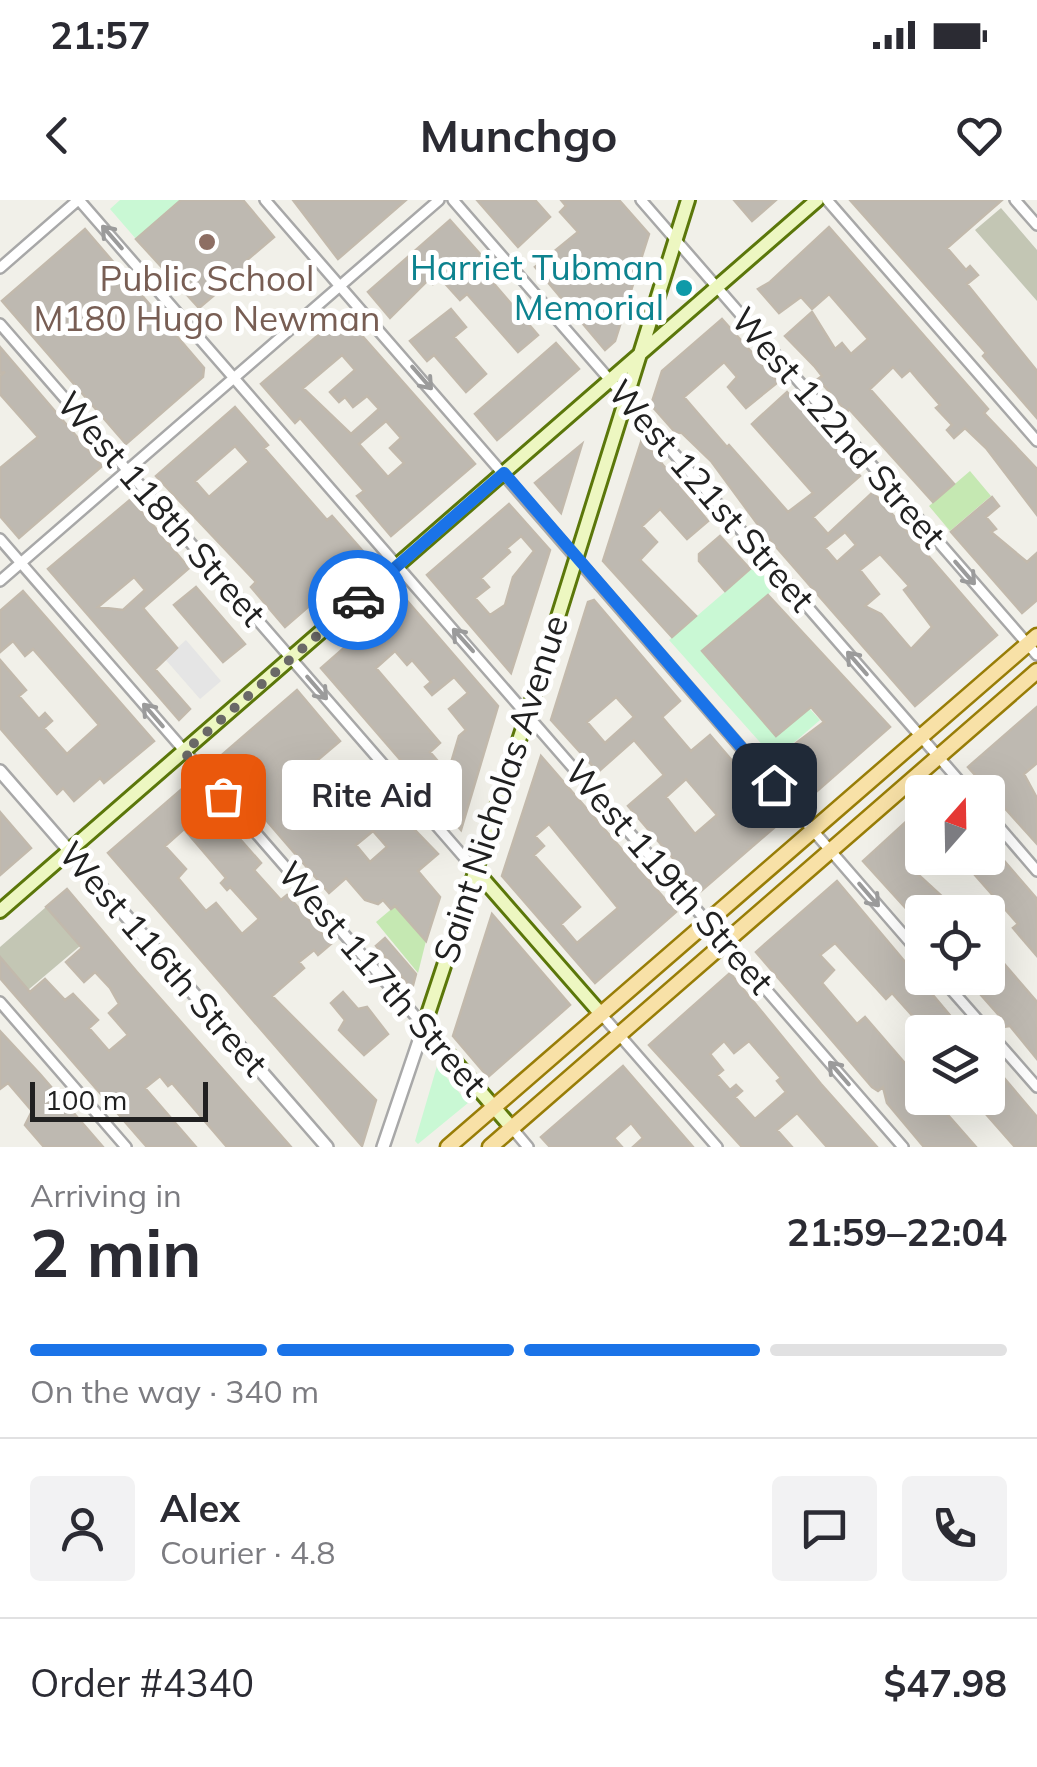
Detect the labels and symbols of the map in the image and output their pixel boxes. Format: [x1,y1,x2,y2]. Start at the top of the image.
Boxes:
one-way arrow [100,225,123,250]
marker: Public School M180 Hugo Newman [196,231,218,253]
place label: Harriet Tubman Memorial [410,245,664,329]
place label: Public School M180 Hugo Newman [33,256,381,340]
marker: Harriet Tubman Memorial [673,277,695,299]
street label: West 122nd Street [722,298,955,557]
one-way arrow [411,365,433,391]
street label: West 121st Street [599,370,824,620]
street label: West 118th Street [48,382,276,635]
courier [308,550,408,650]
one-way arrow [953,560,976,585]
street label: Saint Nicholas Avenue [423,609,577,968]
one-way arrow [452,628,475,653]
one-way arrow [845,651,868,676]
one-way arrow [306,674,328,700]
one-way arrow [142,703,164,729]
pin [732,743,817,828]
street label: West 119th Street [556,750,784,1003]
pin [181,754,266,839]
callout: Rite Aid [283,761,463,831]
north arrow [905,775,1005,875]
street label: West 116th Street [50,832,278,1085]
street label: West 117th Street [269,852,497,1105]
one-way arrow [857,881,879,907]
one-way arrow [829,1061,851,1087]
scale bar [30,1077,208,1121]

